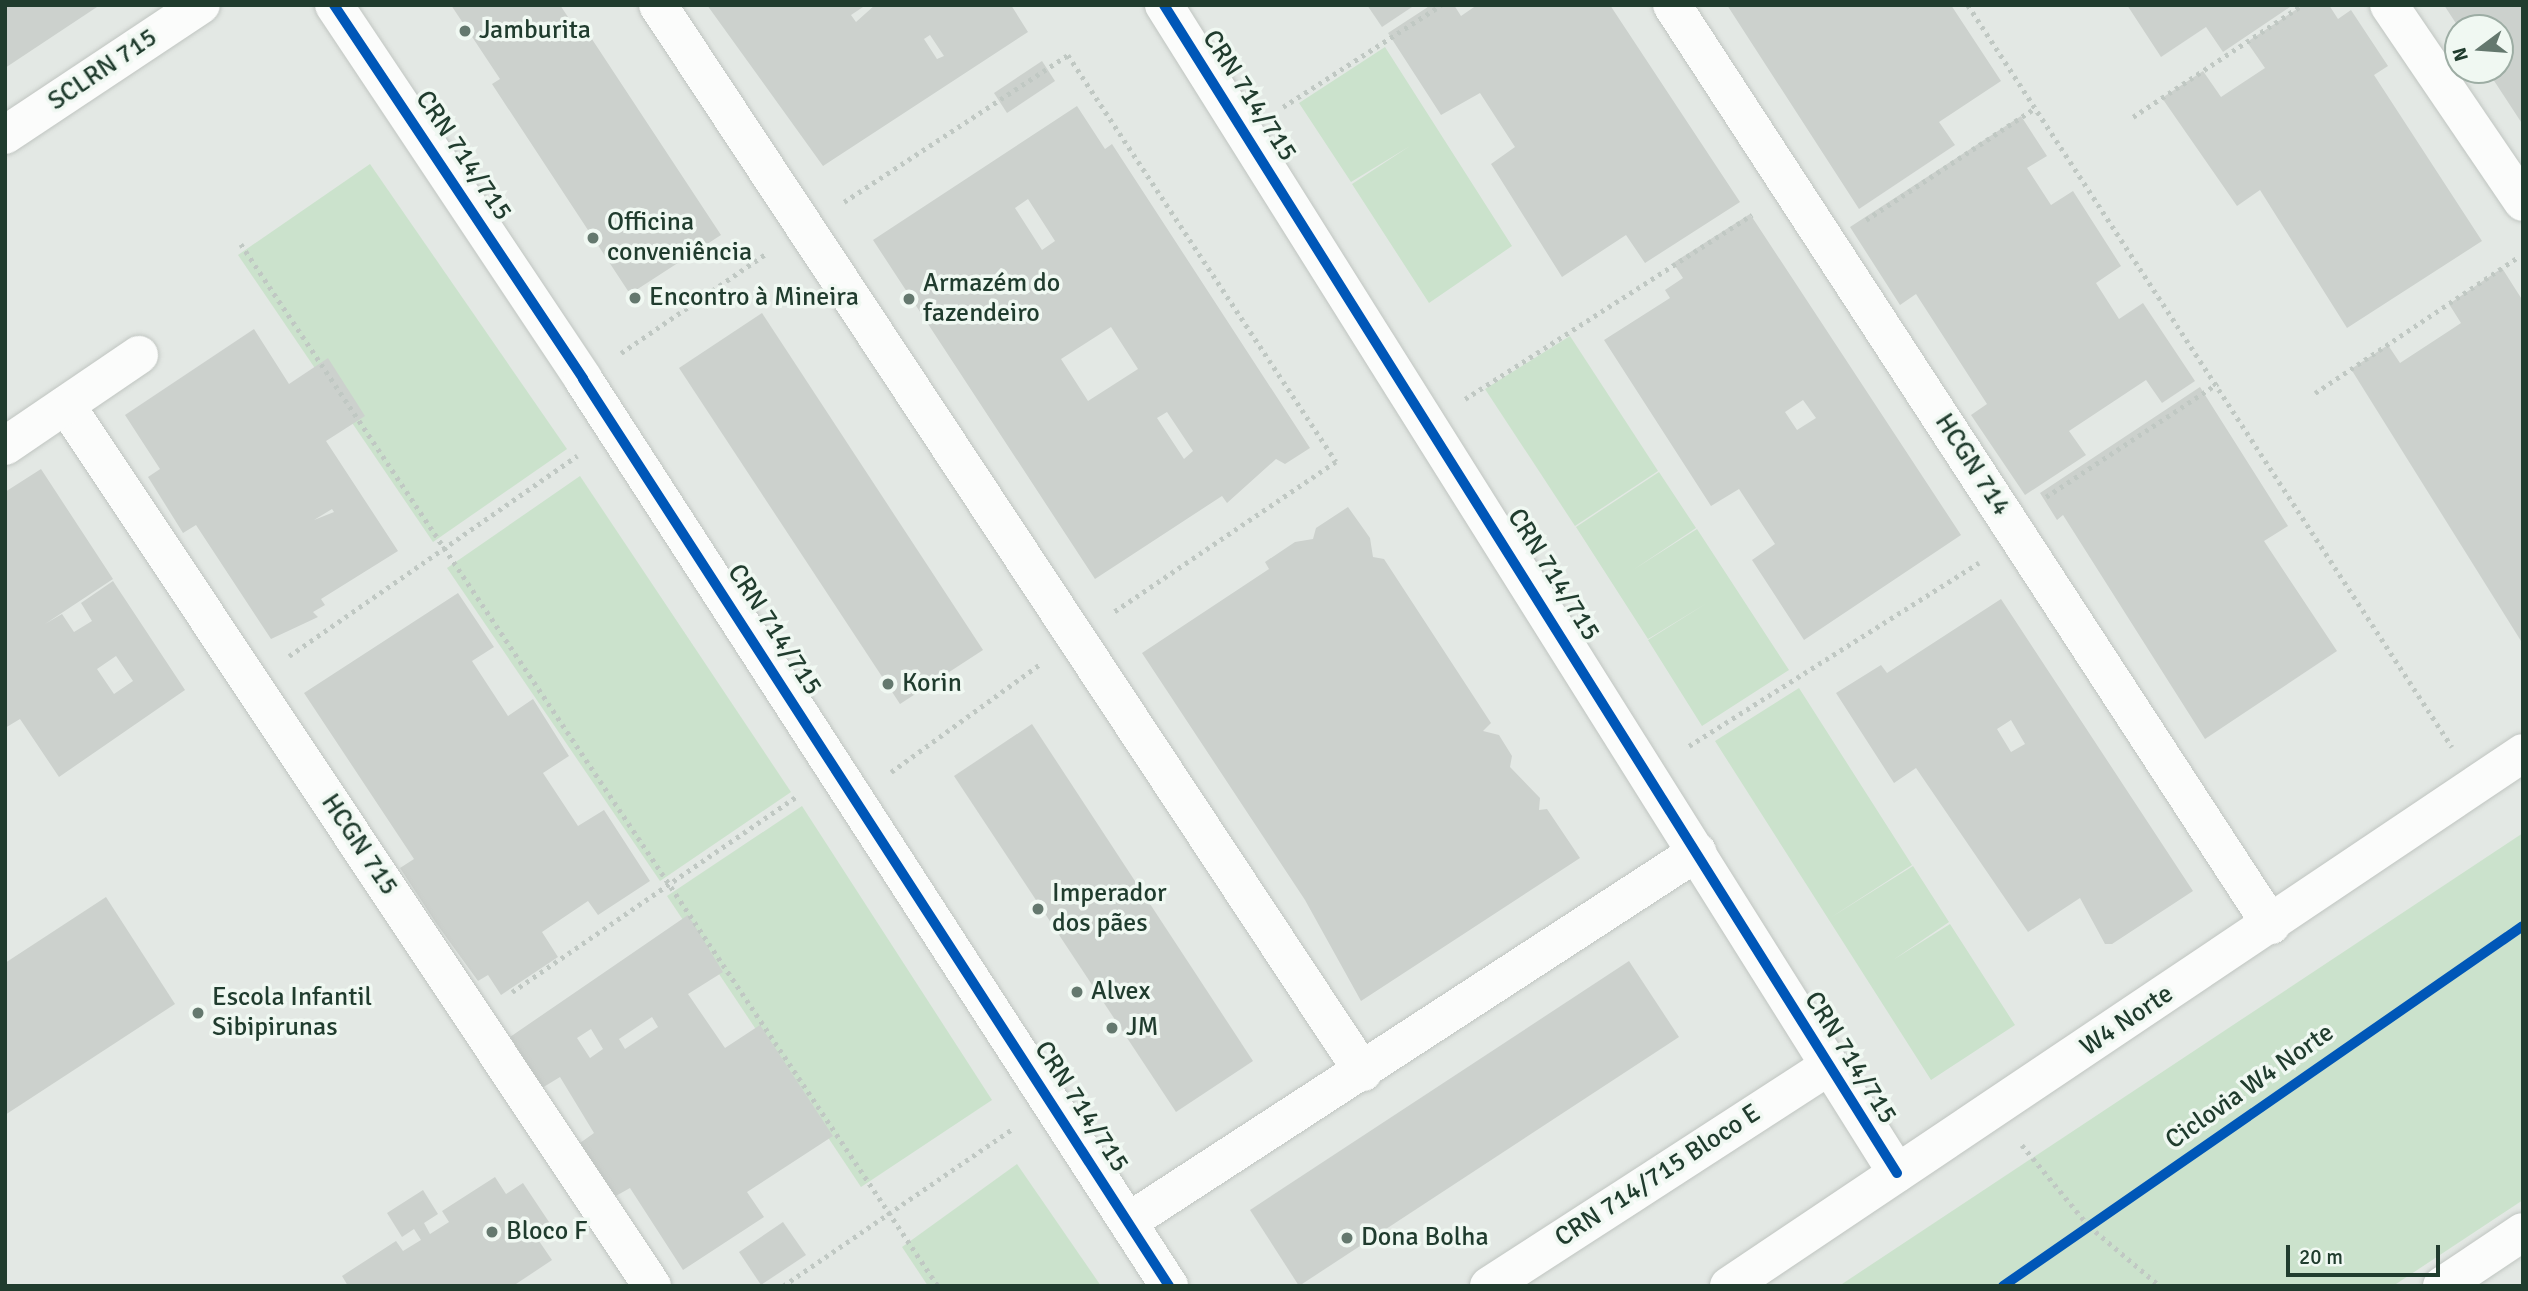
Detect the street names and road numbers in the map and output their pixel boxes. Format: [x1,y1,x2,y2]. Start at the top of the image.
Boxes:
street label: SCLRN 715 [43,22,163,118]
street label: CRN 714/715 [1195,25,1303,167]
street label: CRN 714/715 [408,85,518,227]
street label: HCGN 714 [1928,408,2016,522]
street label: CRN 714/715 [1500,503,1606,647]
street label: CRN 714/715 [720,559,828,701]
street label: HCGN 715 [314,788,404,902]
street label: W4 Norte [2075,979,2179,1063]
street label: CRN 714/715 [1797,986,1903,1130]
street label: Ciclovia W4 Norte [2160,1017,2340,1157]
street label: CRN 714/715 [1027,1036,1135,1178]
street label: CRN 714/715 Bloco E [1550,1098,1766,1254]

